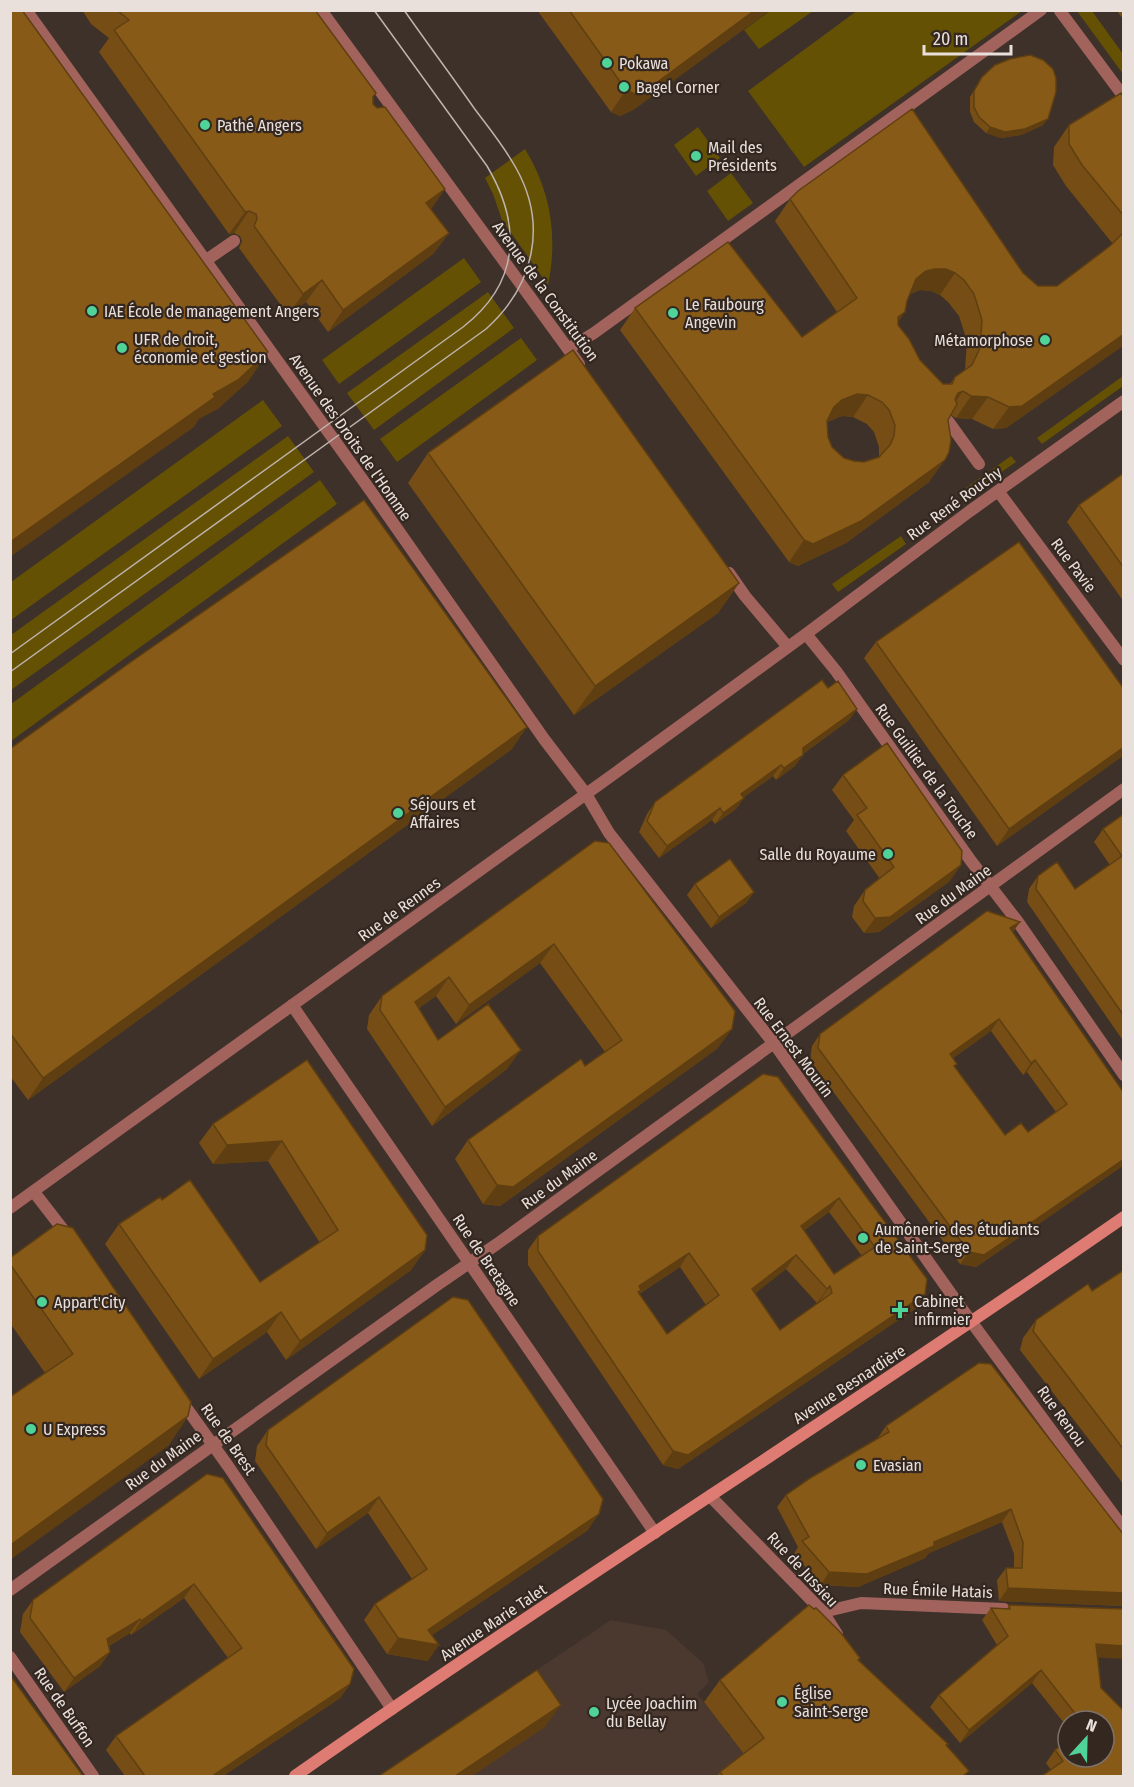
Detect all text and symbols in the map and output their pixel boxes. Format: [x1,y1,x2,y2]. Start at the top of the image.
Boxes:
scale bar [924,18,1011,56]
text: 20 m [933,28,968,50]
place label: Pokawa [619,54,669,73]
marker: Pokawa [600,56,614,70]
place label: Bagel Corner [636,78,720,97]
marker: Bagel Corner [617,80,631,94]
place label: Pathé Angers [217,116,302,135]
marker: Pathé Angers [198,118,212,132]
place label: Mail des Présidents [708,138,777,175]
marker: Mail des Présidents [689,149,703,163]
street label: Avenue de la Constitution [488,218,603,365]
place label: Le Faubourg Angevin [685,295,764,332]
place label: IAE École de management Angers [104,302,319,321]
marker: IAE École de management Angers [85,304,99,318]
marker: Le Faubourg Angevin [666,306,680,320]
place label: UFR de droit, économie et gestion [134,330,267,367]
place label: Métamorphose [934,331,1033,350]
marker: Métamorphose [1038,333,1052,347]
marker: UFR de droit, économie et gestion [115,341,129,355]
street label: Avenue des Droits de l'Homme [286,350,416,525]
street label: Rue René Rouchy [903,462,1006,544]
street label: Rue Pavie [1047,534,1100,596]
street label: Rue Guillier de la Touche [871,700,982,843]
place label: Séjours et Affaires [410,795,477,832]
marker: Séjours et Affaires [391,806,405,820]
place label: Salle du Royaume [759,845,876,864]
marker: Salle du Royaume [881,847,895,861]
street label: Rue du Maine [912,860,995,928]
street label: Rue de Rennes [354,873,444,946]
street label: Rue Ernest Mourin [750,994,837,1101]
street label: Rue du Maine [518,1145,601,1213]
street label: Rue de Bretagne [449,1210,525,1310]
place label: Aumônerie des étudiants de Saint-Serge [875,1220,1040,1257]
marker: Aumônerie des étudiants de Saint-Serge [856,1231,870,1245]
place label: Cabinet infirmier [914,1292,971,1329]
place label: Appart'City [54,1293,126,1312]
marker: Appart'City [35,1295,49,1309]
marker: Cabinet infirmier [891,1301,909,1319]
street label: Avenue Besnardière [789,1341,909,1428]
street label: Rue Renou [1033,1382,1090,1450]
street label: Rue de Brest [197,1400,261,1479]
place label: U Express [43,1420,106,1439]
marker: U Express [24,1422,38,1436]
street label: Rue du Maine [122,1426,205,1494]
place label: Evasian [873,1456,922,1475]
marker: Evasian [854,1458,868,1472]
street label: Rue de Jussieu [763,1528,842,1611]
street label: Avenue Marie Talet [437,1579,551,1665]
street label: Rue Émile Hatais [883,1579,993,1602]
street label: Rue de Buffon [30,1664,99,1751]
place label: Église Saint-Serge [794,1684,869,1721]
place label: Lycée Joachim du Bellay [606,1694,697,1731]
marker: Église Saint-Serge [775,1695,789,1709]
marker: Lycée Joachim du Bellay [587,1705,601,1719]
north arrow [1056,1709,1116,1769]
text: N [1083,1715,1099,1736]

